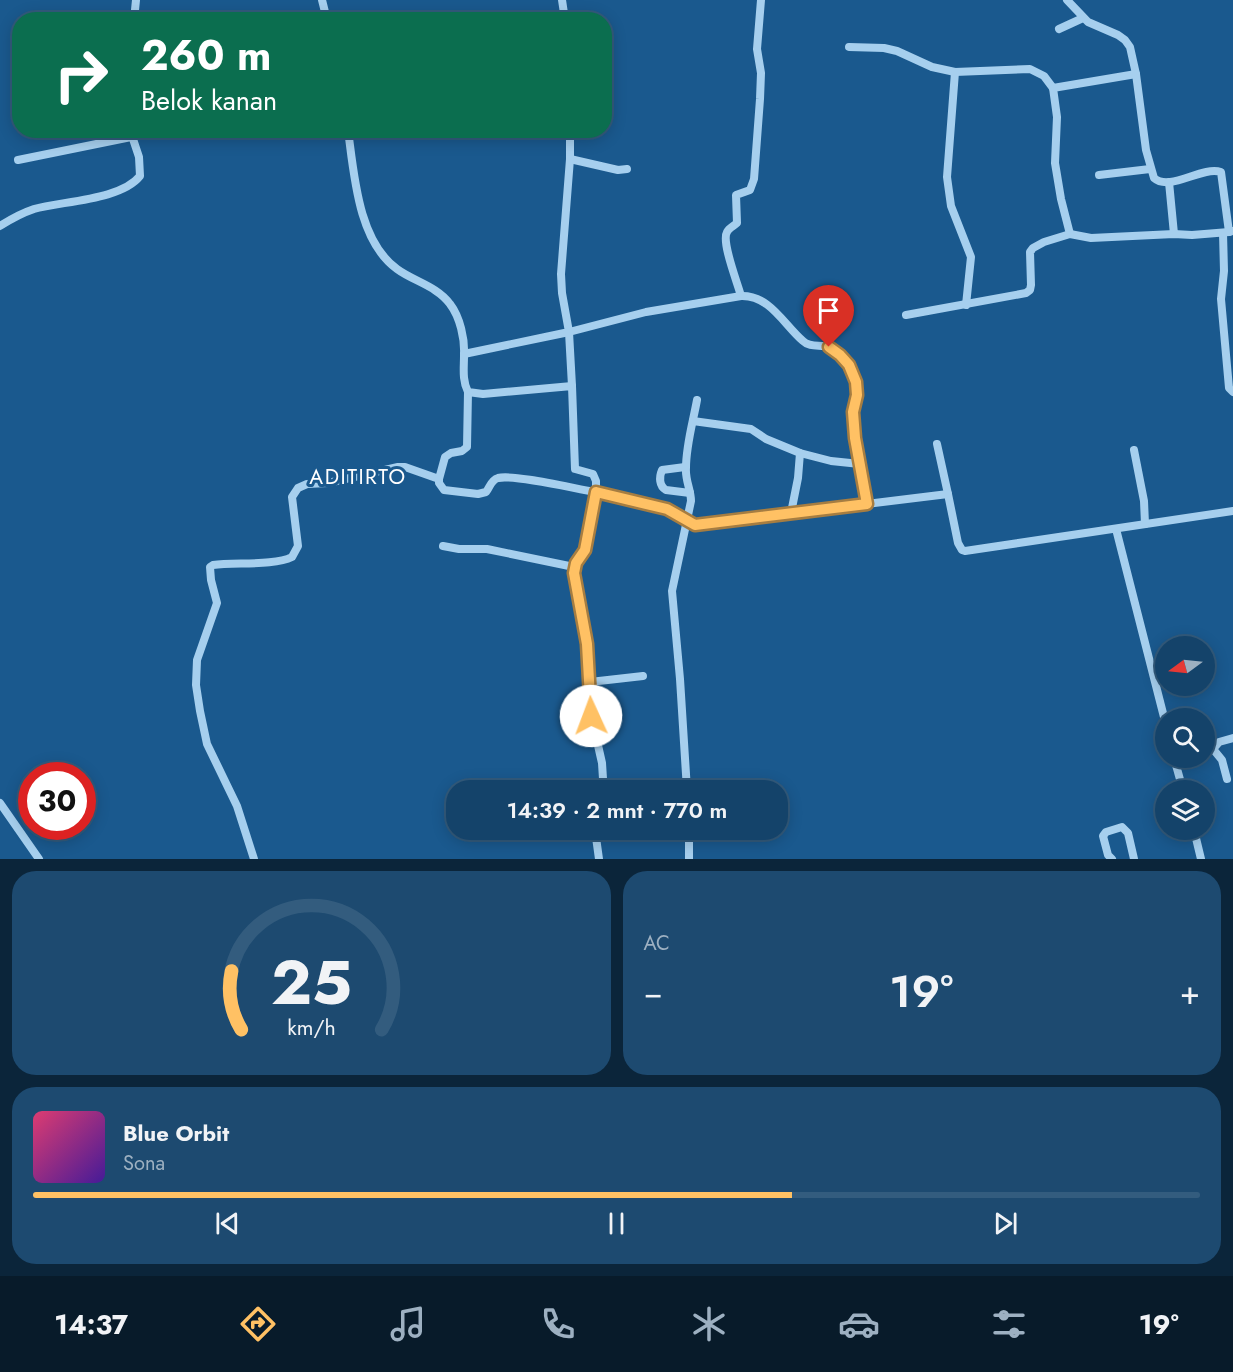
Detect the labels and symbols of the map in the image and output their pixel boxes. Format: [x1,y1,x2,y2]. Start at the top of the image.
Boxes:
pin [803,285,854,347]
district label: ADITIRTO [309,462,407,492]
north arrow [1155,636,1215,696]
position arrow [559,684,623,748]
speed limit sign: 30 [18,762,96,840]

